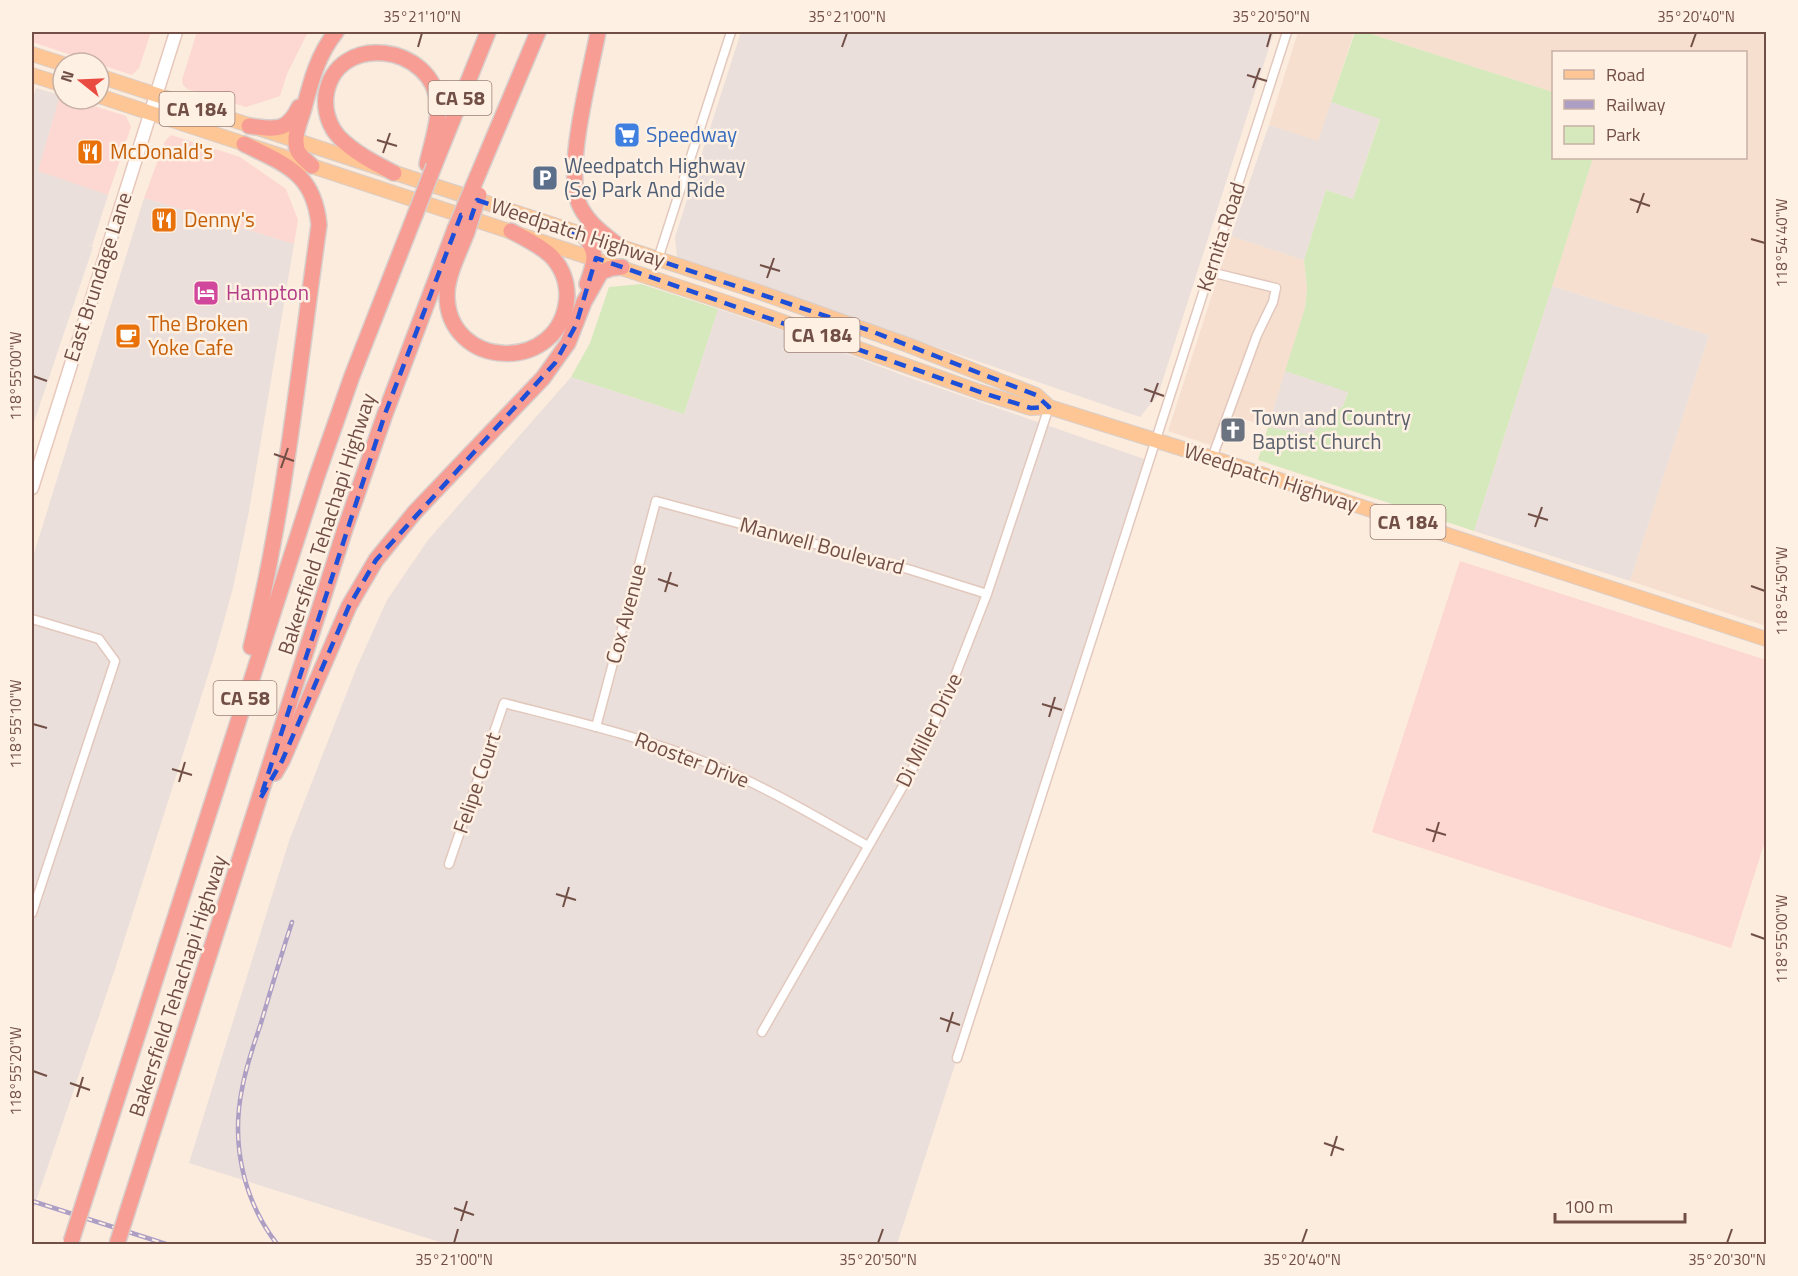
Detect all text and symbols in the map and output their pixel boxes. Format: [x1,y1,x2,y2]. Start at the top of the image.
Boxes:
text: 35°21'10"N [383,5,461,28]
text: 35°21'00"N [808,5,886,28]
text: 35°20'50"N [1232,5,1310,28]
text: 35°20'40"N [1657,5,1735,28]
north arrow [51,51,111,111]
legend [1552,51,1747,159]
text: Road [1606,61,1645,88]
text: N [54,67,80,85]
road number: CA 58 [428,81,492,115]
text: Railway [1606,91,1666,118]
road number: CA 184 [160,92,234,126]
place label: Speedway [646,118,737,150]
supermarket icon: Speedway [612,120,642,150]
text: Park [1606,121,1641,148]
place label: McDonald's [110,135,213,167]
restaurant icon: McDonald's [75,137,105,167]
place label: Weedpatch Highway (Se) Park And Ride [564,149,746,205]
parking icon: Weedpatch Highway (Se) Park And Ride [530,163,560,193]
street label: Kernita Road [1187,178,1253,296]
street label: East Brundage Lane [55,188,140,366]
street label: Weedpatch Highway [487,189,670,275]
text: 118°54'40"W [1770,198,1793,288]
place label: Denny's [184,203,255,235]
restaurant icon: Denny's [149,205,179,235]
place label: Hampton [226,276,309,308]
hotel icon: Hampton [191,278,221,308]
place label: The Broken Yoke Cafe [148,307,248,363]
road number: CA 184 [784,318,860,352]
cafe icon: The Broken Yoke Cafe [113,321,143,351]
text: 118°55'00"W [4,331,27,421]
street label: Bakersfield Tehachapi Highway [269,389,384,659]
place label: Town and Country Baptist Church [1252,401,1411,457]
church icon: Town and Country Baptist Church [1218,415,1248,445]
street label: Weedpatch Highway [1180,434,1363,520]
road number: CA 184 [1370,505,1446,539]
street label: Manwell Boulevard [736,508,908,582]
text: 118°54'50"W [1770,546,1793,636]
street label: Cox Avenue [596,560,654,667]
street label: Di Miller Drive [887,667,969,792]
text: 118°55'10"W [4,679,27,769]
road number: CA 58 [214,681,276,715]
street label: Rooster Drive [630,723,754,796]
street label: Felipe Court [444,727,508,838]
street label: Bakersfield Tehachapi Highway [120,851,235,1121]
text: 118°55'00"W [1770,894,1793,984]
text: 118°55'20"W [4,1026,27,1116]
scale bar [1555,1186,1686,1224]
text: 100 m [1564,1193,1613,1220]
text: 35°21'00"N [415,1248,493,1271]
text: 35°20'50"N [839,1248,917,1271]
text: 35°20'40"N [1263,1248,1341,1271]
text: 35°20'30"N [1688,1248,1766,1271]

